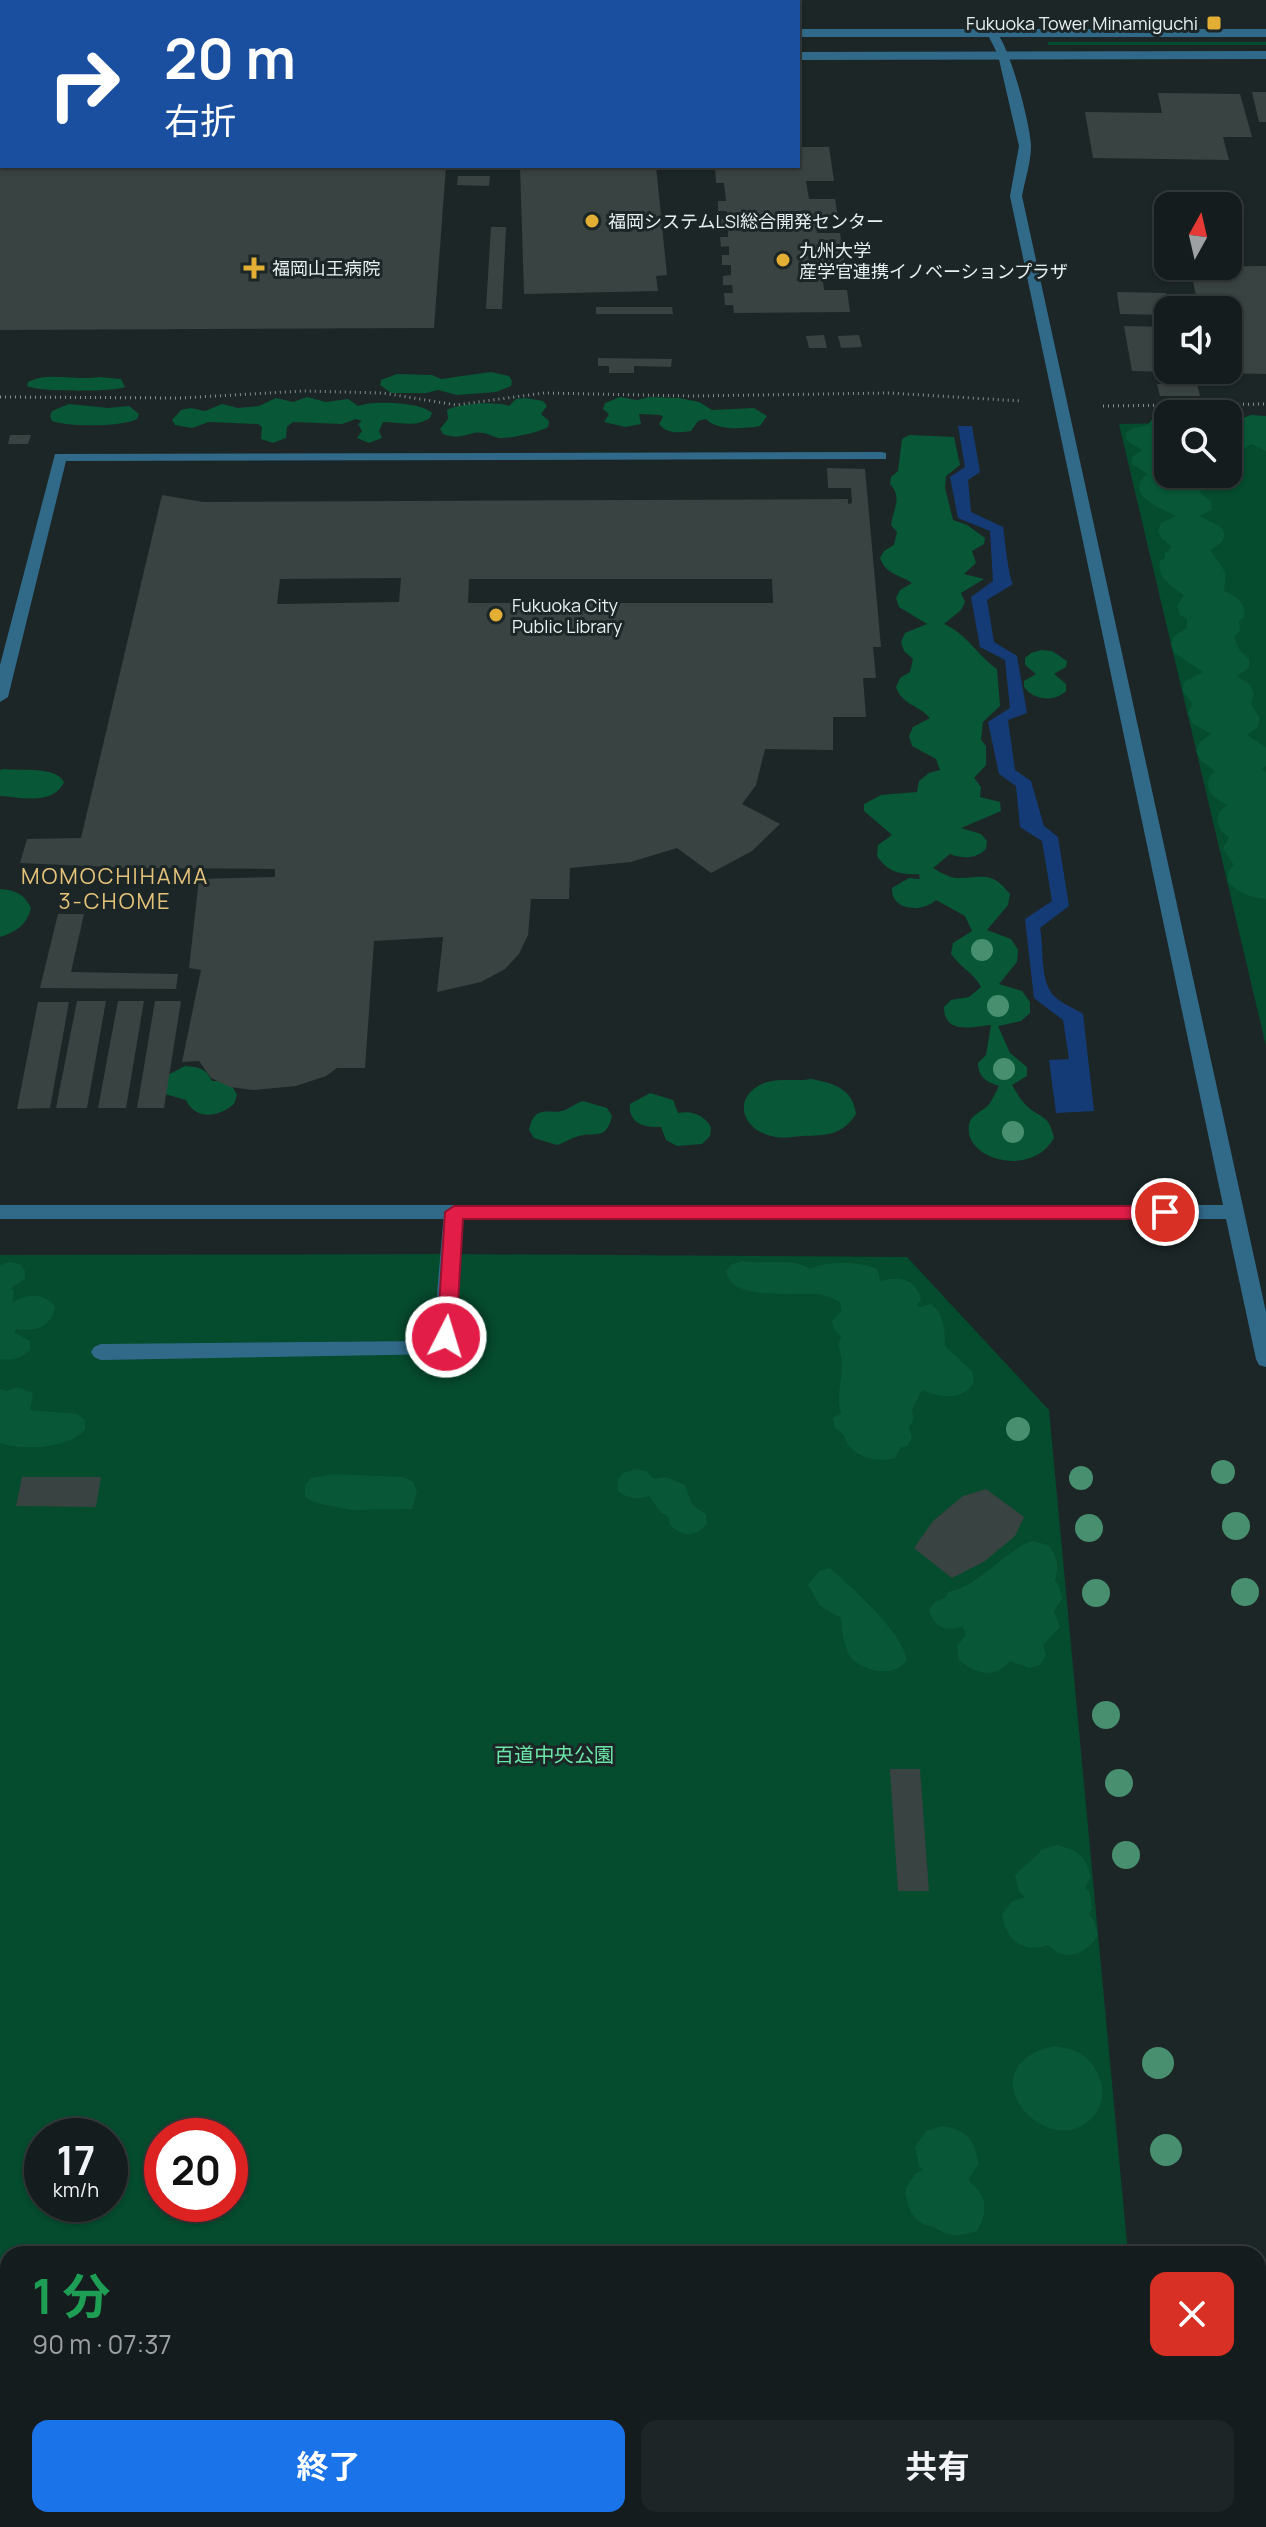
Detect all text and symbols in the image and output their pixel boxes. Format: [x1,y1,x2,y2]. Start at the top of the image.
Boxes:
place label: Fukuoka Tower Minamiguchi [966,11,1198,35]
marker: Fukuoka Tower Minamiguchi [1205,14,1223,32]
text: 20 m [164,19,296,96]
icon: right [32,32,136,136]
text: 右折 [164,96,236,145]
north arrow [1154,192,1242,280]
map controls [1154,192,1242,488]
place label: 福岡システムLSI総合開発センター [608,209,884,233]
marker: 福岡システムLSI総合開発センター [583,212,601,230]
place label: 九州大学 産学官連携イノベーションプラザ [799,238,1068,283]
marker: 九州大学 産学官連携イノベーションプラザ [774,251,792,269]
place label: 福岡山王病院 [272,256,380,280]
marker: 福岡山王病院 [243,257,265,279]
button: sound [1154,296,1242,384]
button: search [1154,400,1242,488]
place label: Fukuoka City Public Library [512,593,623,638]
marker: Fukuoka City Public Library [487,606,505,624]
district label: MOMOCHIHAMA 3-CHOME [21,861,209,916]
pin [1131,1178,1199,1246]
icon: arrive [1143,1190,1187,1234]
position arrow [404,1295,488,1379]
park label: 百道中央公園 [494,1741,614,1768]
speed limit sign: 20 [144,2118,248,2222]
text: 17 [57,2132,95,2187]
text: km/h [53,2176,99,2203]
text: 1 分 [32,2263,111,2328]
button: close [1150,2272,1234,2356]
text: 90 m · 07:37 [32,2326,172,2362]
button: 終了 [32,2420,625,2512]
button: 共有 [641,2420,1234,2512]

